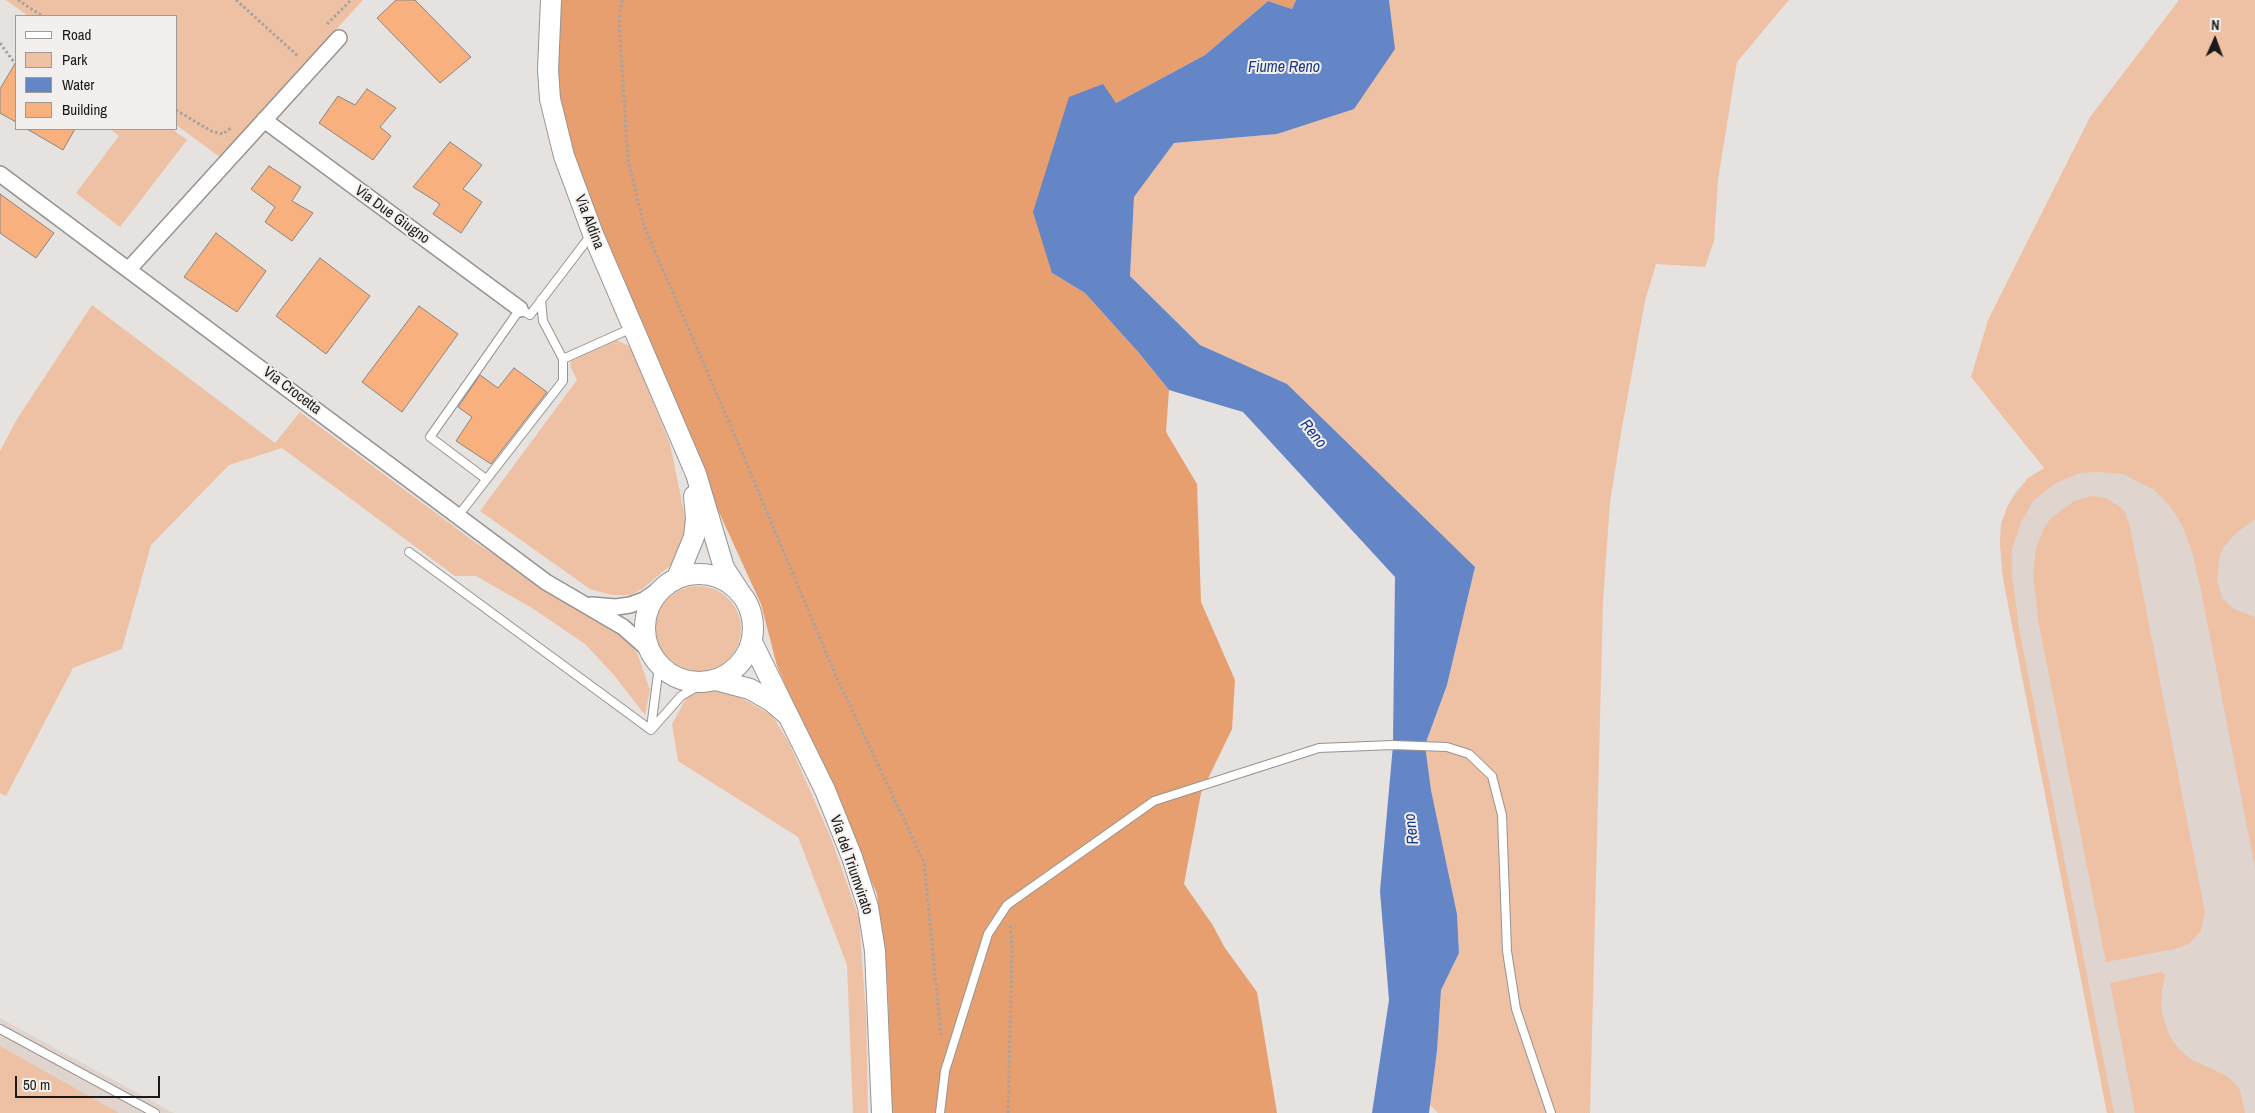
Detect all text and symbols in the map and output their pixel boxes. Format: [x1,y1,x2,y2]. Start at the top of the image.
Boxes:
legend [15,15,178,130]
north arrow [2190,15,2240,65]
text: N [2211,16,2220,34]
text: Road [62,24,91,45]
text: Park [62,49,87,70]
water label: Fiume Reno [1248,58,1320,78]
text: Water [62,74,94,95]
text: Building [62,99,107,120]
street label: Via Due Giugno [351,182,433,248]
street label: Via Aldina [570,192,608,252]
street label: Via Crocetta [259,363,325,419]
water label: Reno [1296,416,1330,452]
water label: Reno [1401,812,1423,846]
street label: Via del Triumvirato [826,813,876,917]
scale bar [18,1066,162,1098]
text: 50 m [23,1074,50,1095]

